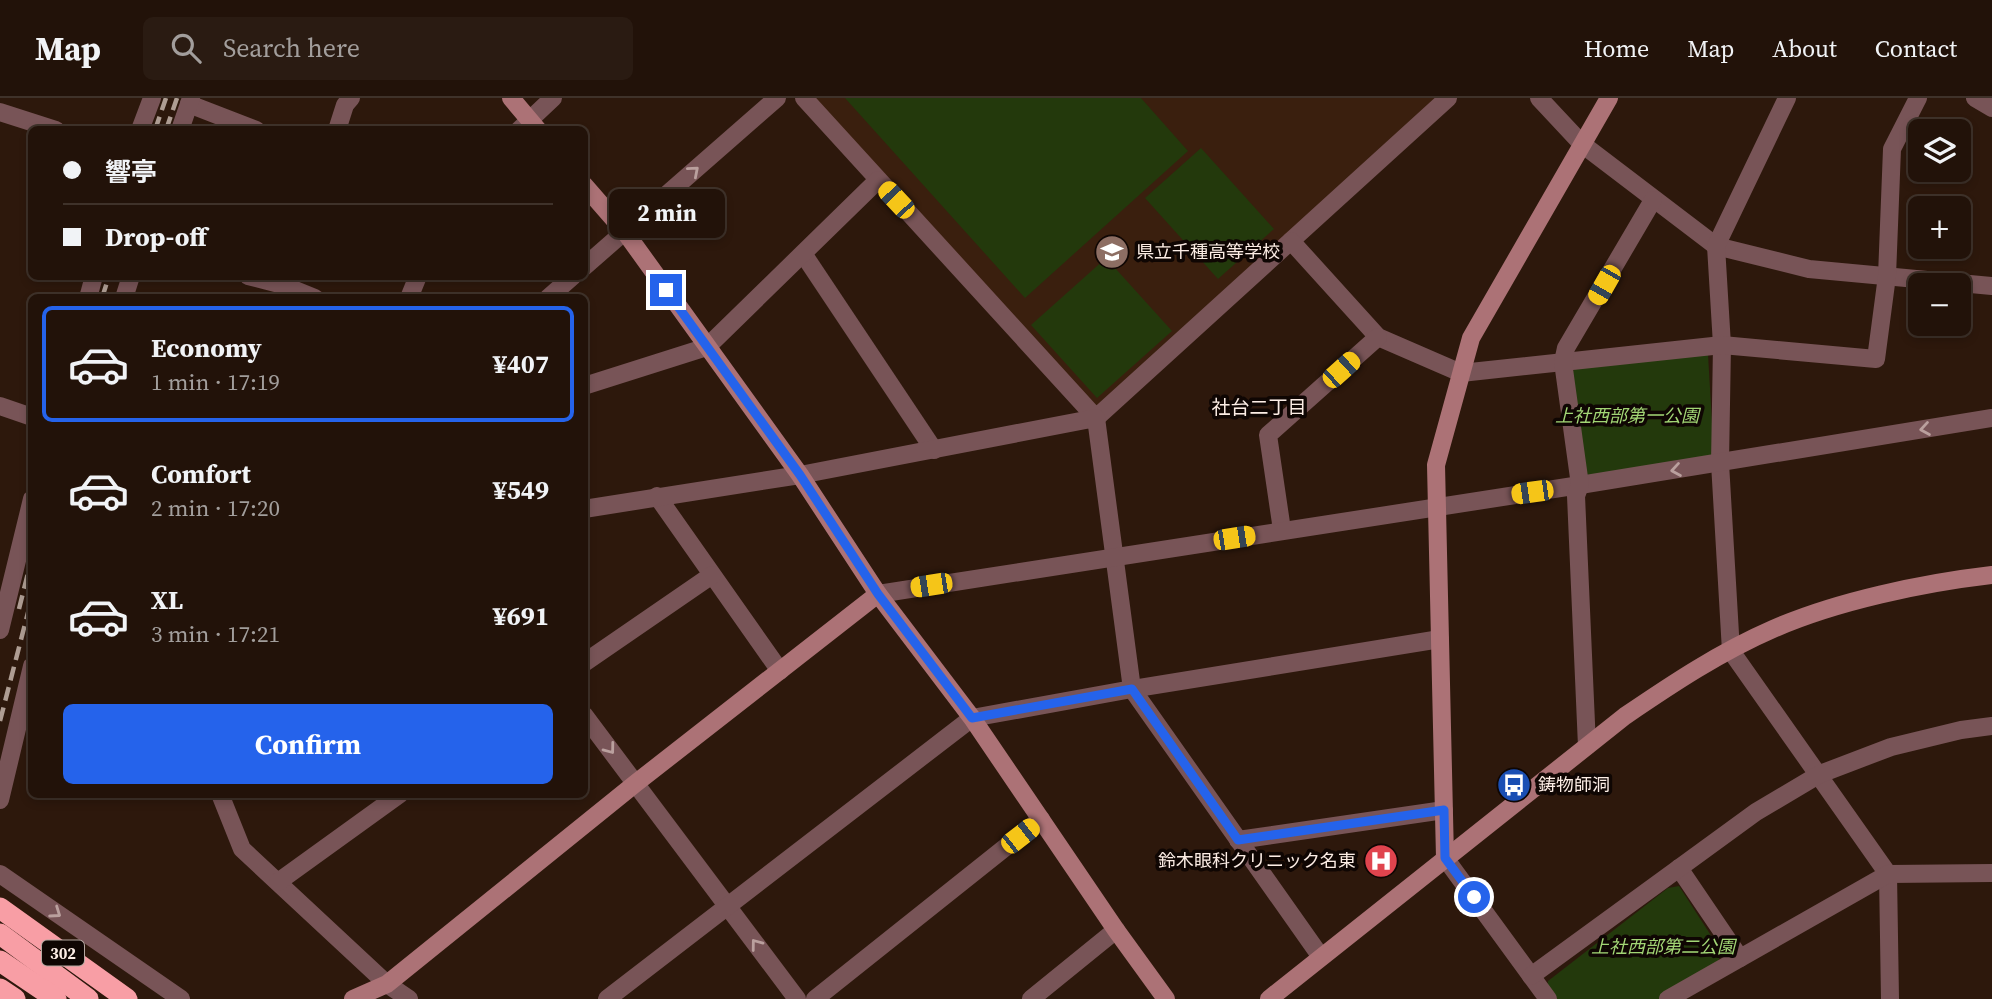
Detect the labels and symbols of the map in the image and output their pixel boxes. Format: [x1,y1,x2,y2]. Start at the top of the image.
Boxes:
one-way arrow [686,167,699,179]
car [874,177,919,223]
callout: 2 min [608,188,724,238]
school or university icon: 県立千種高等学校 [1093,233,1131,271]
place label: 県立千種高等学校 [1136,239,1280,264]
car [1585,262,1624,308]
route end [650,274,682,306]
car [1319,348,1364,392]
district label: 社台二丁目 [1211,394,1307,420]
park label: 上社西部第一公園 [1555,403,1702,428]
one-way arrow [1919,421,1931,436]
one-way arrow [1670,462,1682,477]
car [1510,479,1555,505]
car [1212,524,1257,552]
car [909,571,954,599]
one-way arrow [602,742,615,754]
bus stop icon: 鋳物師洞 [1495,766,1533,804]
place label: 鋳物師洞 [1538,772,1610,797]
car [997,815,1044,857]
hospital icon: 鈴木眼科クリニック名東 [1362,842,1400,880]
place label: 鈴木眼科クリニック名東 [1158,848,1356,873]
route start [1458,881,1490,913]
one-way arrow [48,905,61,917]
park label: 上社西部第二公園 [1591,934,1738,959]
road number: 302 [42,940,84,966]
one-way arrow [752,940,765,952]

